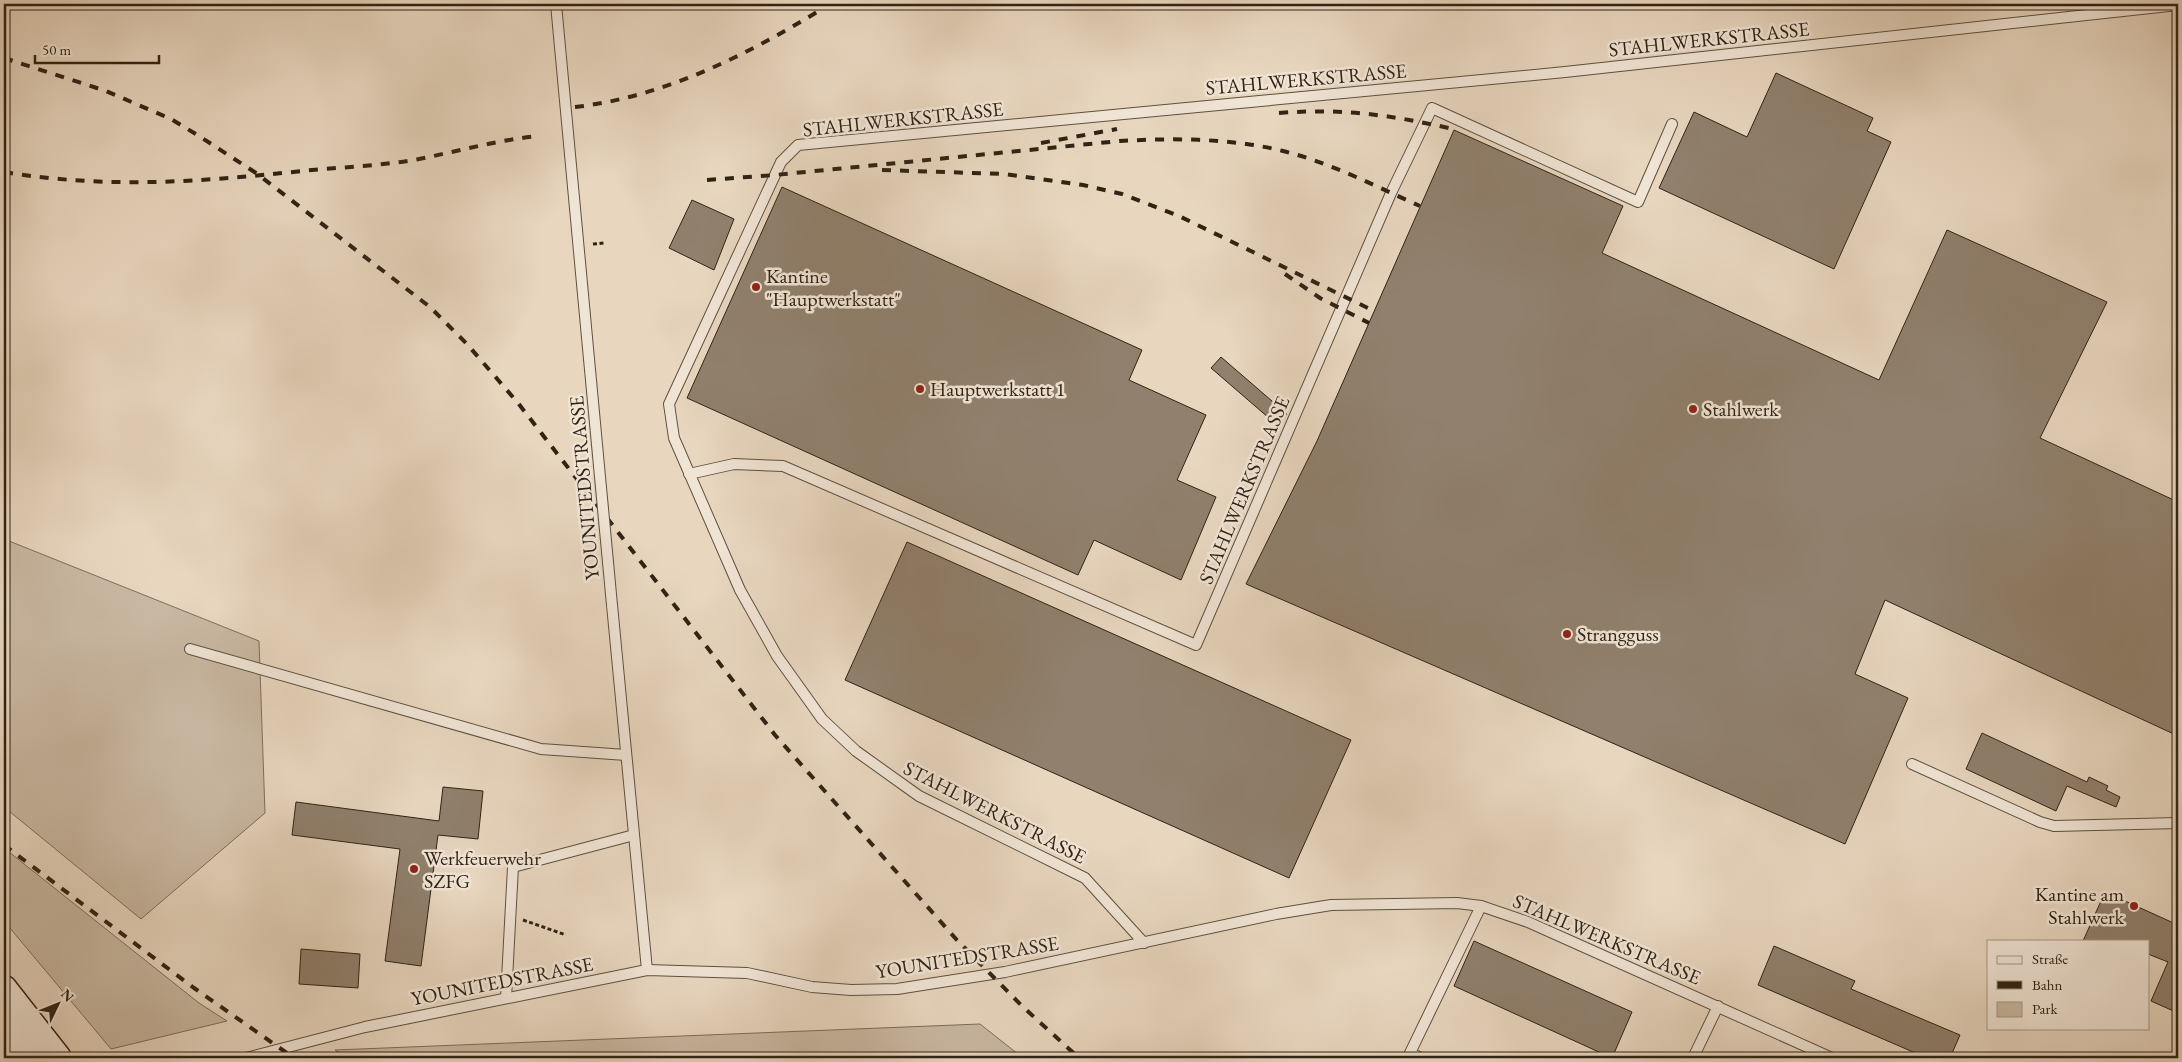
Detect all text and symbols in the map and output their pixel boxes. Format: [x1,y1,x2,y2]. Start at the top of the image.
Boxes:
street label: STAHLWERKSTRASSE [1607,16,1811,62]
scale bar [35,32,159,64]
text: 50 m [42,40,71,59]
street label: STAHLWERKSTRASSE [1204,57,1408,101]
street label: STAHLWERKSTRASSE [801,96,1005,142]
place label: Kantine "Hauptwerkstatt" [766,263,901,312]
marker: Kantine "Hauptwerkstatt" [750,281,762,293]
place label: Hauptwerkstatt 1 [930,376,1065,402]
marker: Hauptwerkstatt 1 [914,383,926,395]
street label: STAHLWERKSTRASSE [1193,392,1295,588]
street label: YOUNITEDSTRASSE [563,395,605,581]
place label: Stahlwerk [1703,396,1779,422]
marker: Stahlwerk [1687,403,1699,415]
place label: Strangguss [1577,621,1659,647]
marker: Strangguss [1561,628,1573,640]
street label: STAHLWERKSTRASSE [899,755,1091,869]
place label: Werkfeuerwehr SZFG [424,845,541,894]
marker: Werkfeuerwehr SZFG [408,863,420,875]
place label: Kantine am Stahlwerk [2035,881,2125,930]
street label: STAHLWERKSTRASSE [1509,888,1705,990]
marker: Kantine am Stahlwerk [2128,900,2140,912]
street label: YOUNITEDSTRASSE [874,930,1060,984]
legend [1987,940,2150,1030]
text: Straße [2032,949,2068,968]
street label: YOUNITEDSTRASSE [409,951,595,1011]
text: Bahn [2032,975,2063,994]
north arrow [32,980,82,1030]
text: N [57,985,78,1006]
text: Park [2032,999,2059,1018]

